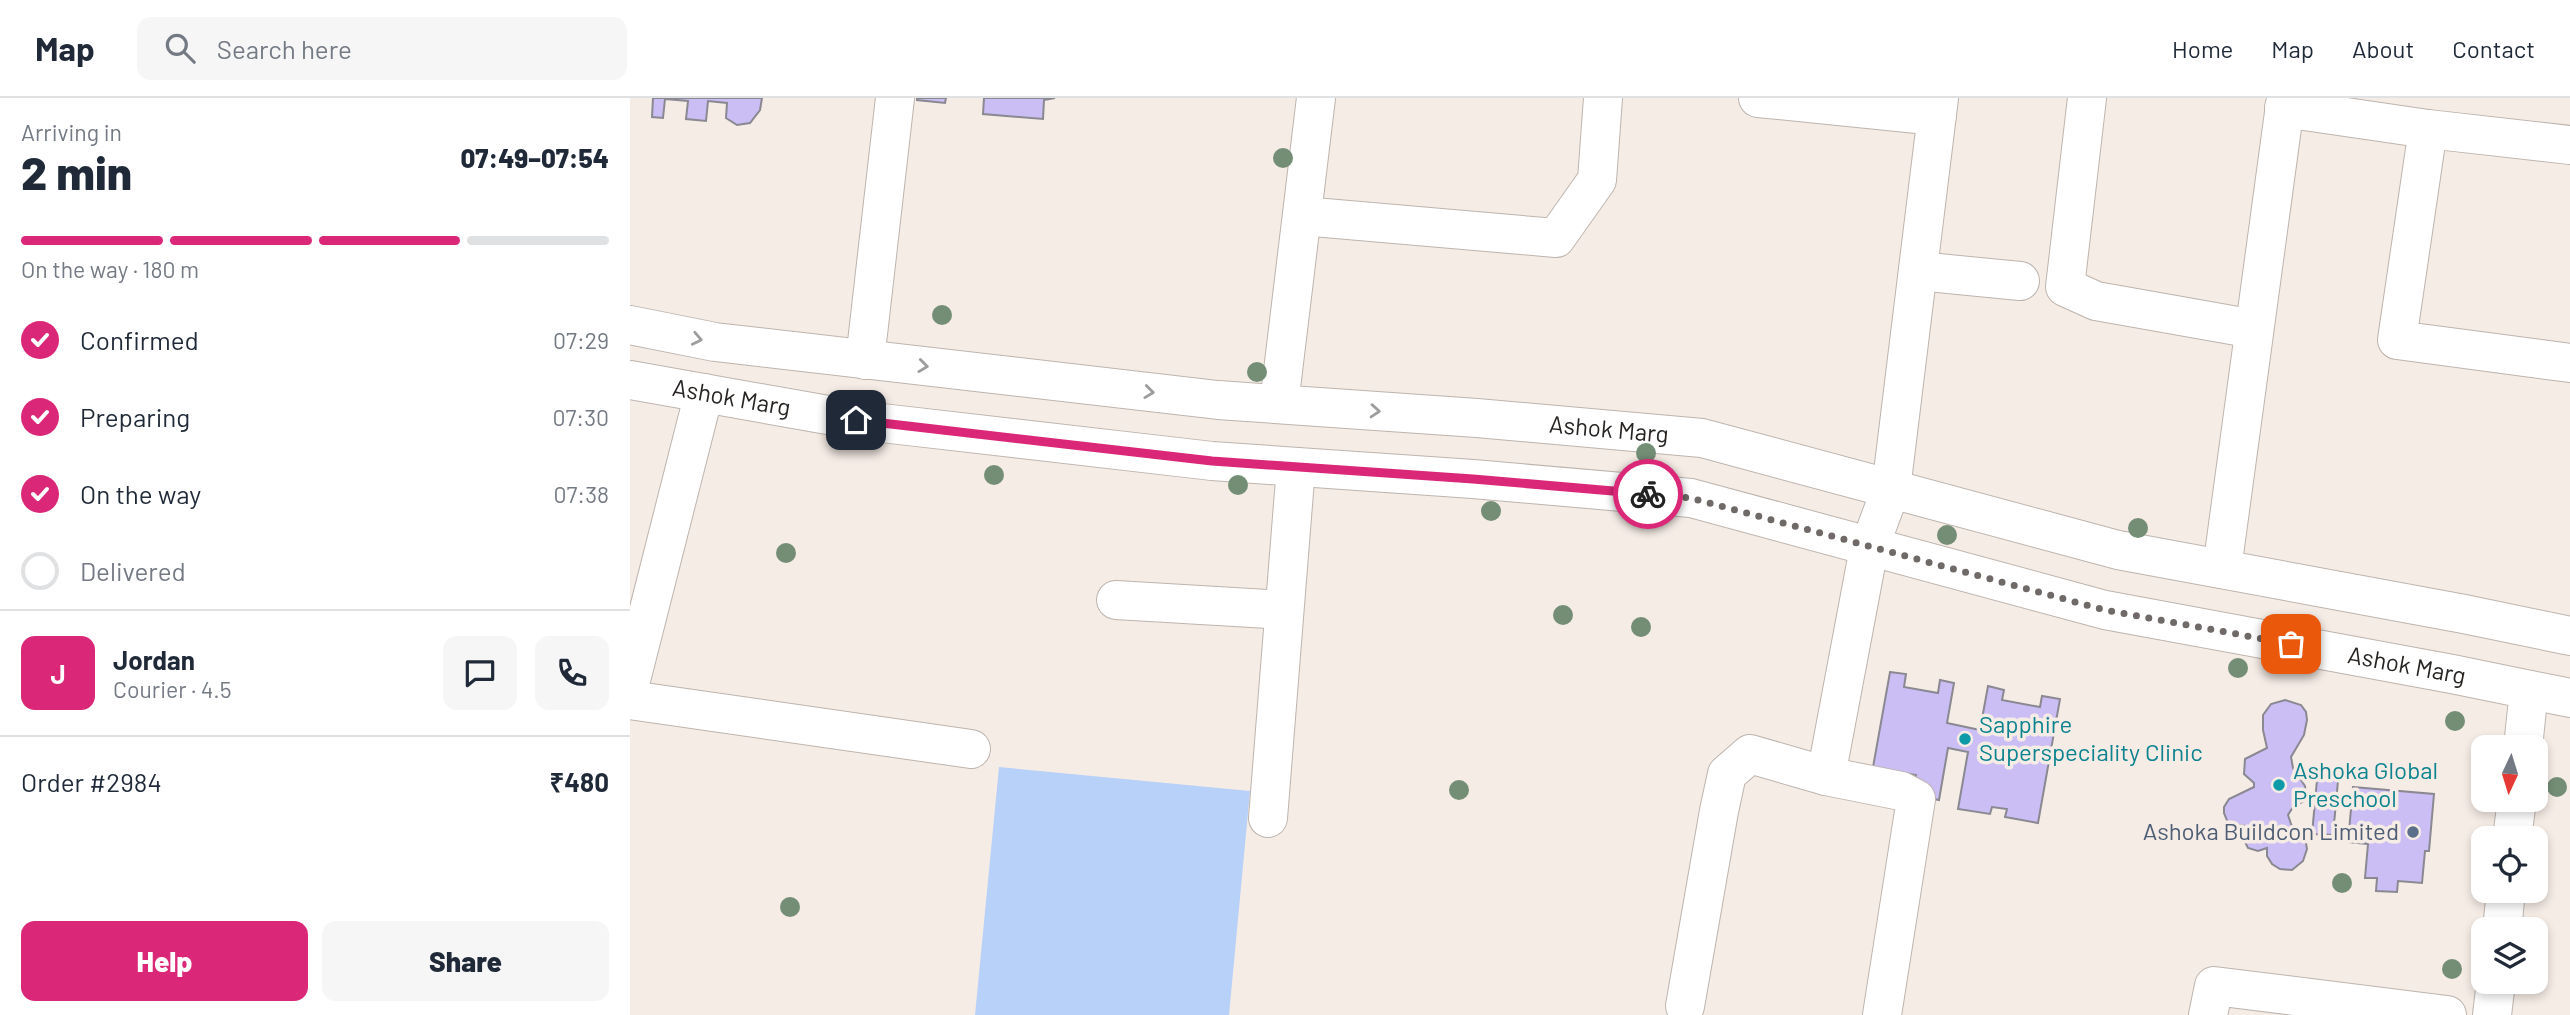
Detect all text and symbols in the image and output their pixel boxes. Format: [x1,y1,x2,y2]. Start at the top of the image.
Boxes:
search box [137,17,627,80]
text: Map [35,28,95,68]
icon: search [161,29,199,67]
text: Search here [217,33,352,64]
text: Home [2172,34,2233,63]
text: Map [2271,34,2314,63]
text: About [2352,34,2414,63]
text: Contact [2452,34,2535,63]
text: Arriving in [21,118,122,146]
text: 07:49–07:54 [461,142,609,173]
text: 2 min [21,144,132,199]
text: On the way · 180 m [21,255,199,283]
icon: check [21,321,59,359]
text: Confirmed [80,324,199,355]
text: 07:29 [553,326,609,354]
one-way arrow [691,330,703,345]
one-way arrow [917,359,928,374]
street label: Ashok Marg [670,372,793,421]
one-way arrow [1143,384,1154,399]
pin [826,390,886,450]
icon: check [21,398,59,436]
text: Preparing [80,401,190,432]
icon: home [837,401,875,439]
text: 07:30 [552,403,609,431]
one-way arrow [1370,403,1381,418]
street label: Ashok Marg [1548,408,1670,448]
courier [1613,459,1683,529]
icon: check [21,475,59,513]
icon: bike [1629,475,1667,513]
text: On the way [80,478,201,509]
text: 07:38 [554,480,609,508]
text: Delivered [80,555,186,586]
pin [2261,614,2321,674]
icon: bag [2272,625,2310,663]
button: chat [443,636,517,710]
button: phone [535,636,609,710]
street label: Ashok Marg [2346,639,2469,689]
text: Jordan [113,644,195,675]
text: J [50,658,66,689]
text: Courier · 4.5 [113,675,232,703]
place label: Sapphire Superspeciality Clinic [1979,709,2203,766]
marker: Sapphire Superspeciality Clinic [1957,731,1973,747]
north arrow [2471,735,2548,812]
map controls [2471,735,2548,994]
place label: Ashoka Global Preschool [2293,755,2438,812]
text: Order #2984 [21,766,162,797]
text: ₹480 [550,766,609,797]
marker: Ashoka Global Preschool [2271,777,2287,793]
place label: Ashoka Buildcon Limited [2143,816,2399,845]
marker: Ashoka Buildcon Limited [2405,824,2421,840]
button: locate [2471,826,2548,903]
button: layers [2471,917,2548,994]
button: Help [21,921,308,1001]
button: Share [322,921,609,1001]

